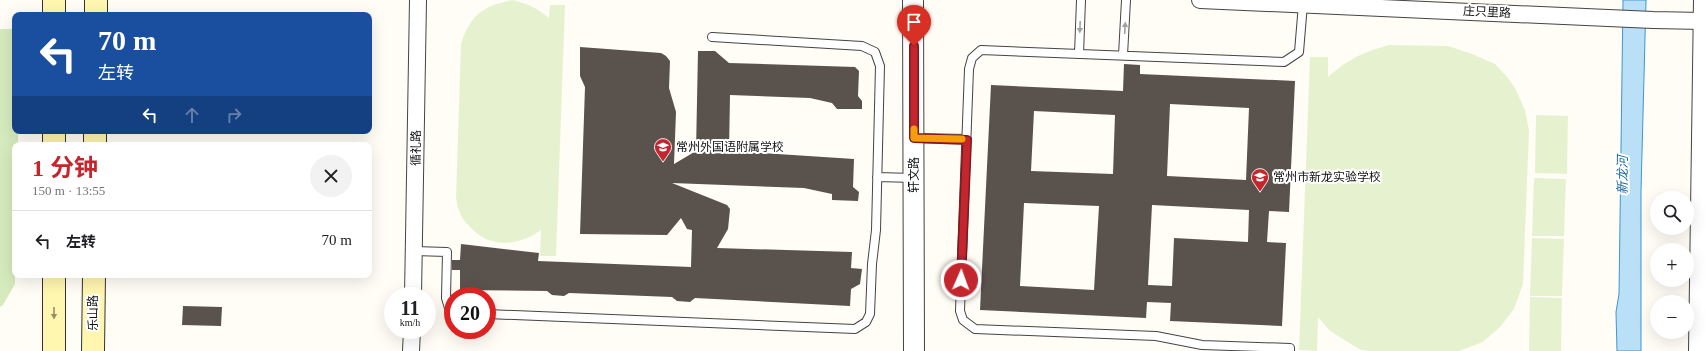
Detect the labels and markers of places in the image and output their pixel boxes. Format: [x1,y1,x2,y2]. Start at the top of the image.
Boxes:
pin [897,5,931,46]
school or university icon: 常州外国语附属学校 [653,137,673,162]
place label: 常州外国语附属学校 [676,140,784,154]
school or university icon: 常州市新龙实验学校 [1250,167,1270,192]
place label: 常州市新龙实验学校 [1273,170,1381,184]

